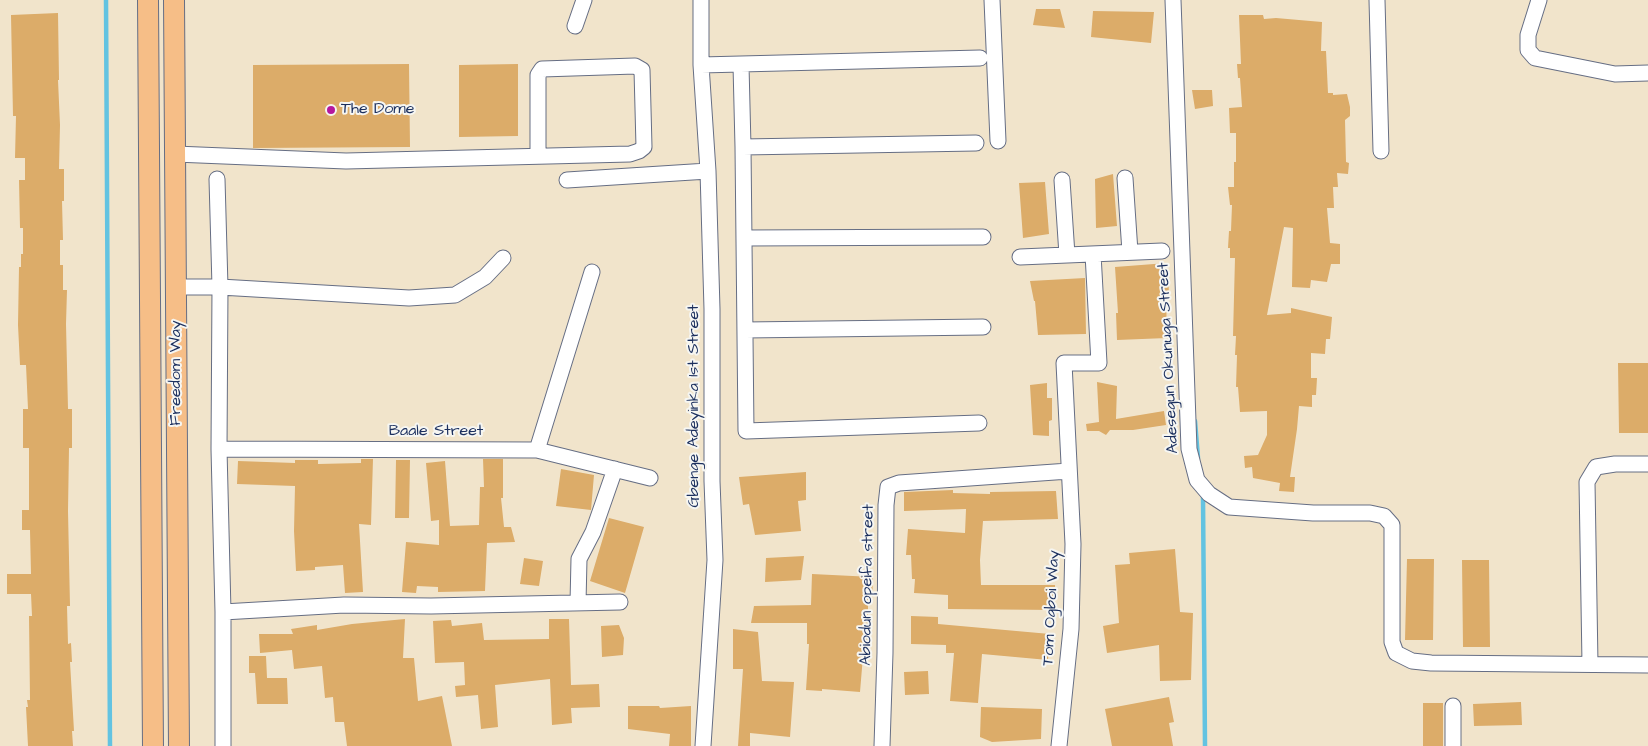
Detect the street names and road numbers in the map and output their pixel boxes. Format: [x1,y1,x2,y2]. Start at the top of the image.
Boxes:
street label: Adesegun Okunuga Street [1154,262,1184,454]
street label: Gbenge Adeyinka 1st Street [685,304,705,508]
street label: Freedom Way [167,320,187,426]
street label: Baale Street [389,422,483,442]
street label: Abiodun opeifa street [857,504,879,666]
street label: Tom Ogboi Way [1039,550,1065,666]

